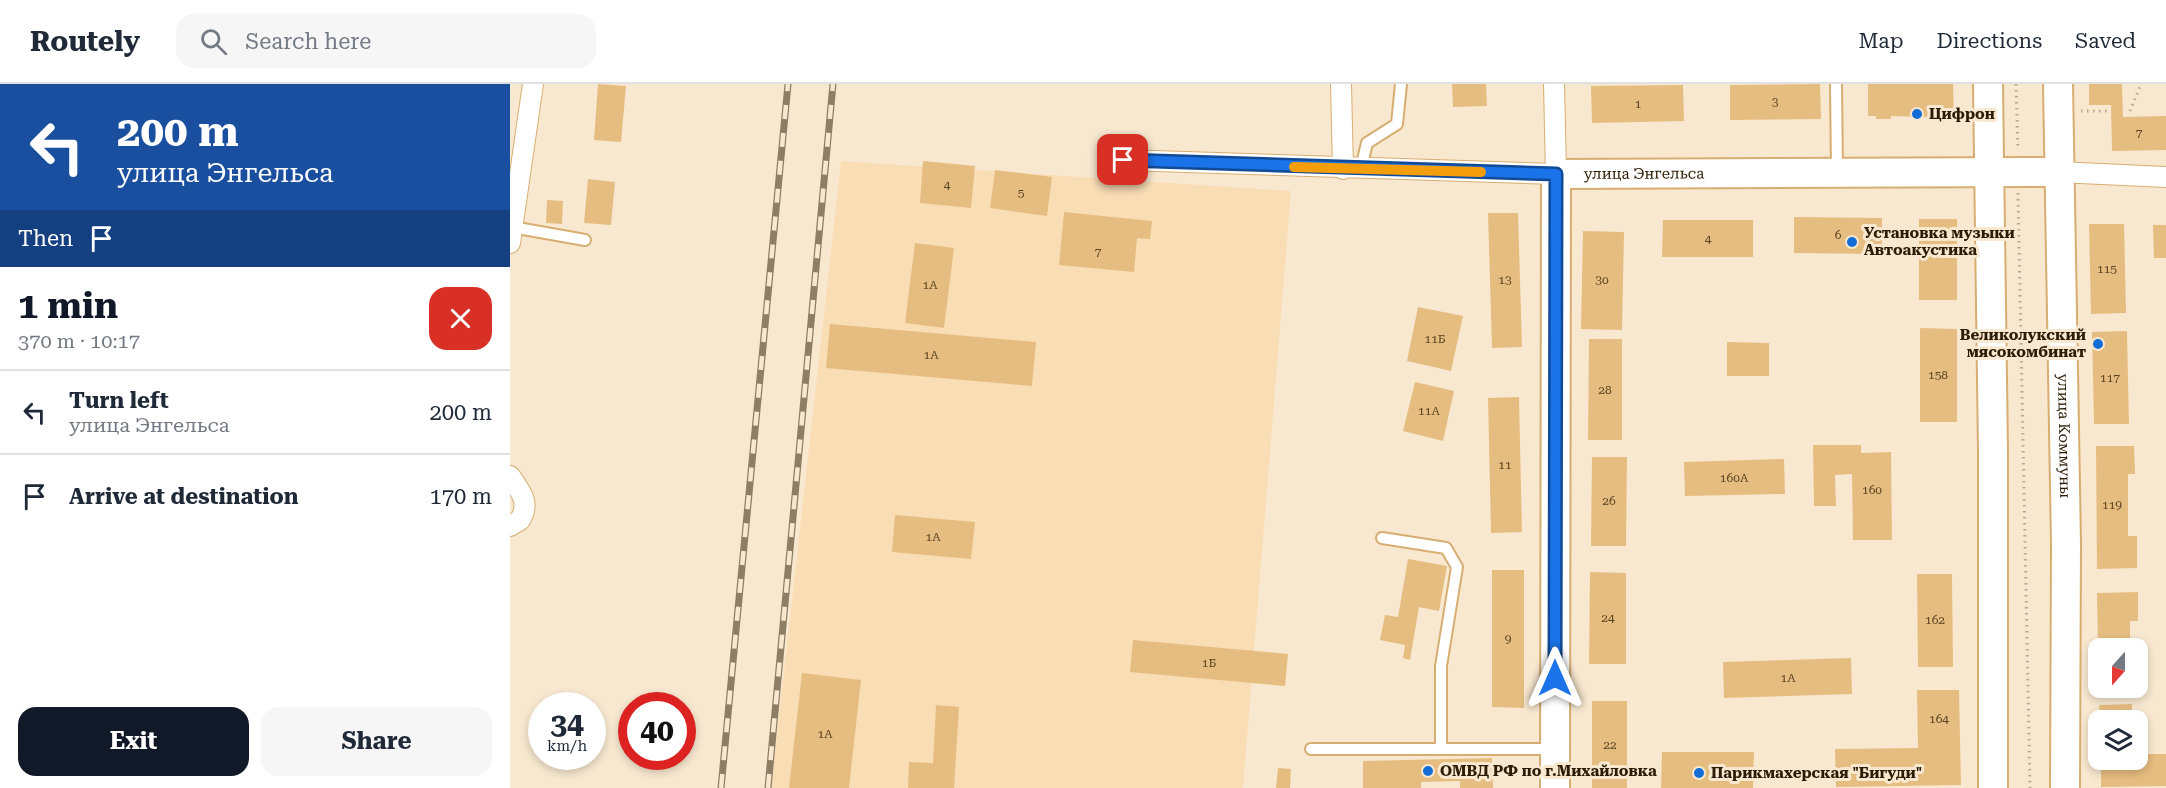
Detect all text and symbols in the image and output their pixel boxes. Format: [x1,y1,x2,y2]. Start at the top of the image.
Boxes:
search box [176,14,596,68]
text: Routely [30,25,140,58]
icon: search [197,25,230,58]
text: Search here [245,29,371,54]
text: Map [1859,29,1903,53]
text: Directions [1936,29,2042,53]
text: Saved [2075,29,2136,53]
house number: 3 [1772,95,1779,109]
house number: 1 [1635,97,1642,111]
place label: Цифрон [1929,105,1995,123]
text: 200 m [117,107,239,156]
marker: Цифрон [1910,107,1924,121]
icon: left [18,108,96,186]
house number: 7 [2136,126,2143,140]
pin [1097,134,1148,185]
icon: arrive [1106,143,1139,176]
text: улица Энгельса [117,157,334,189]
street label: улица Энгельса [1584,164,1704,183]
house number: 4 [944,178,951,192]
house number: 5 [1018,186,1025,200]
icon: arrive [85,222,118,255]
place label: Установка музыки Автоакустика [1864,224,2015,259]
text: Then [18,226,73,251]
house number: 6 [1835,228,1842,242]
house number: 4 [1705,232,1712,246]
marker: Установка музыки Автоакустика [1845,235,1859,249]
house number: 7 [1095,245,1102,259]
house number: 115 [2097,262,2117,276]
house number: 13 [1498,273,1512,287]
house number: 30 [1595,273,1609,287]
house number: 1А [922,278,938,292]
text: 1 min [18,285,118,327]
button: close [429,287,492,350]
place label: Великолукский мясокомбинат [1960,326,2086,361]
text: 370 m · 10:17 [18,329,140,353]
house number: 11Б [1424,332,1446,346]
marker: Великолукский мясокомбинат [2091,337,2105,351]
house number: 1А [923,348,939,362]
house number: 158 [1928,368,1948,382]
house number: 117 [2100,371,2120,385]
street label: улица Коммуны [2054,373,2074,498]
house number: 28 [1598,383,1612,397]
text: Turn left [69,388,169,413]
icon: left [18,396,51,429]
text: 200 m [429,400,492,425]
house number: 11А [1418,404,1441,418]
text: улица Энгельса [69,413,230,437]
house number: 11 [1498,458,1512,472]
house number: 160А [1720,471,1749,485]
icon: arrive [18,480,51,513]
house number: 160 [1862,483,1882,497]
text: Arrive at destination [69,484,298,509]
text: 170 m [429,484,492,509]
house number: 26 [1602,494,1616,508]
house number: 119 [2102,498,2122,512]
house number: 1А [925,530,941,544]
house number: 24 [1601,611,1615,625]
house number: 162 [1925,613,1945,627]
house number: 9 [1505,632,1512,646]
north arrow [2088,638,2148,698]
map controls [2088,638,2148,770]
position arrow [1523,646,1587,710]
house number: 1Б [1202,656,1217,670]
house number: 1А [1780,671,1796,685]
speed limit sign: 40 [618,692,696,770]
text: 34 [550,706,584,741]
button: Exit [18,707,249,776]
button: Share [261,707,492,776]
button: layers [2088,710,2148,770]
house number: 164 [1929,712,1949,726]
house number: 1А [817,727,833,741]
text: km/h [547,737,587,755]
house number: 22 [1603,738,1617,752]
place label: ОМВД РФ по г.Михайловка [1440,762,1657,780]
marker: ОМВД РФ по г.Михайловка [1421,764,1435,778]
place label: Парикмахерская "Бигуди" [1711,764,1922,782]
marker: Парикмахерская "Бигуди" [1692,766,1706,780]

